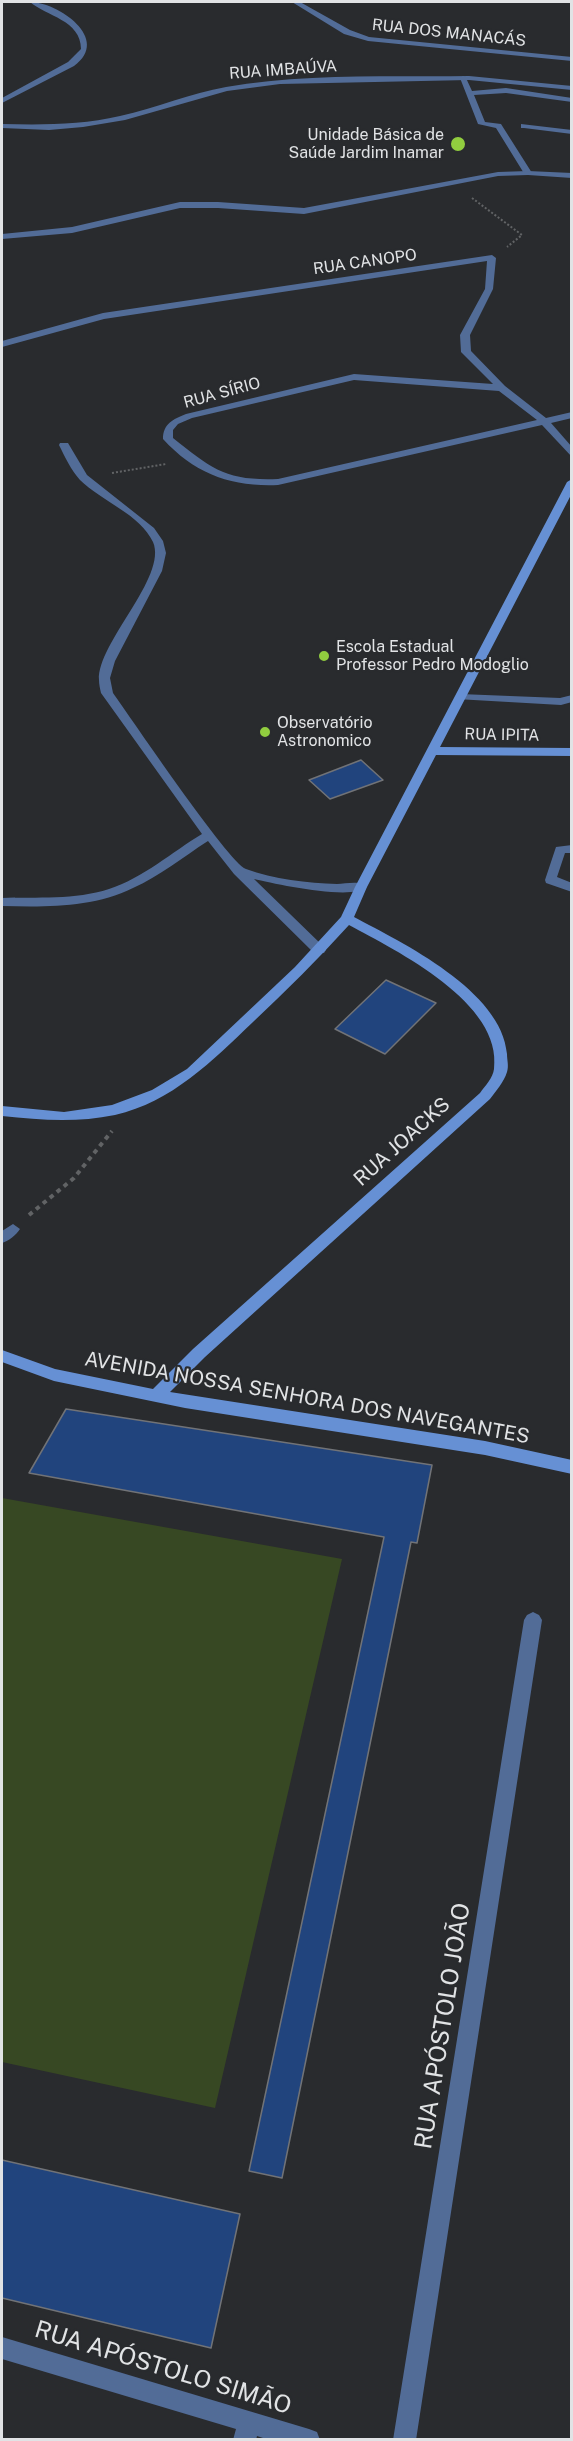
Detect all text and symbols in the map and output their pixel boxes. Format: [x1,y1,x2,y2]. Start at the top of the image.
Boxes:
street label: RUA DOS MANACÁS [371,15,527,51]
street label: RUA IMBAÚVA [228,57,338,83]
place label: Unidade Básica de Saúde Jardim Inamar [289,125,444,163]
marker: Unidade Básica de Saúde Jardim Inamar [449,135,467,153]
street label: RUA CANOPO [312,245,418,279]
street label: RUA SÍRIO [181,374,263,412]
place label: Escola Estadual Professor Pedro Modoglio [336,637,529,675]
marker: Escola Estadual Professor Pedro Modoglio [317,649,331,663]
place label: Observatório Astronomico [277,713,372,751]
marker: Observatório Astronomico [258,725,272,739]
street label: RUA IPITA [464,725,540,745]
street label: RUA JOACKS [349,1093,455,1191]
street label: AVENIDA NOSSA SENHORA DOS NAVEGANTES [83,1347,531,1449]
street label: RUA APÓSTOLO JOÃO [409,1901,477,2151]
street label: RUA APÓSTOLO SIMÃO [31,2315,295,2421]

